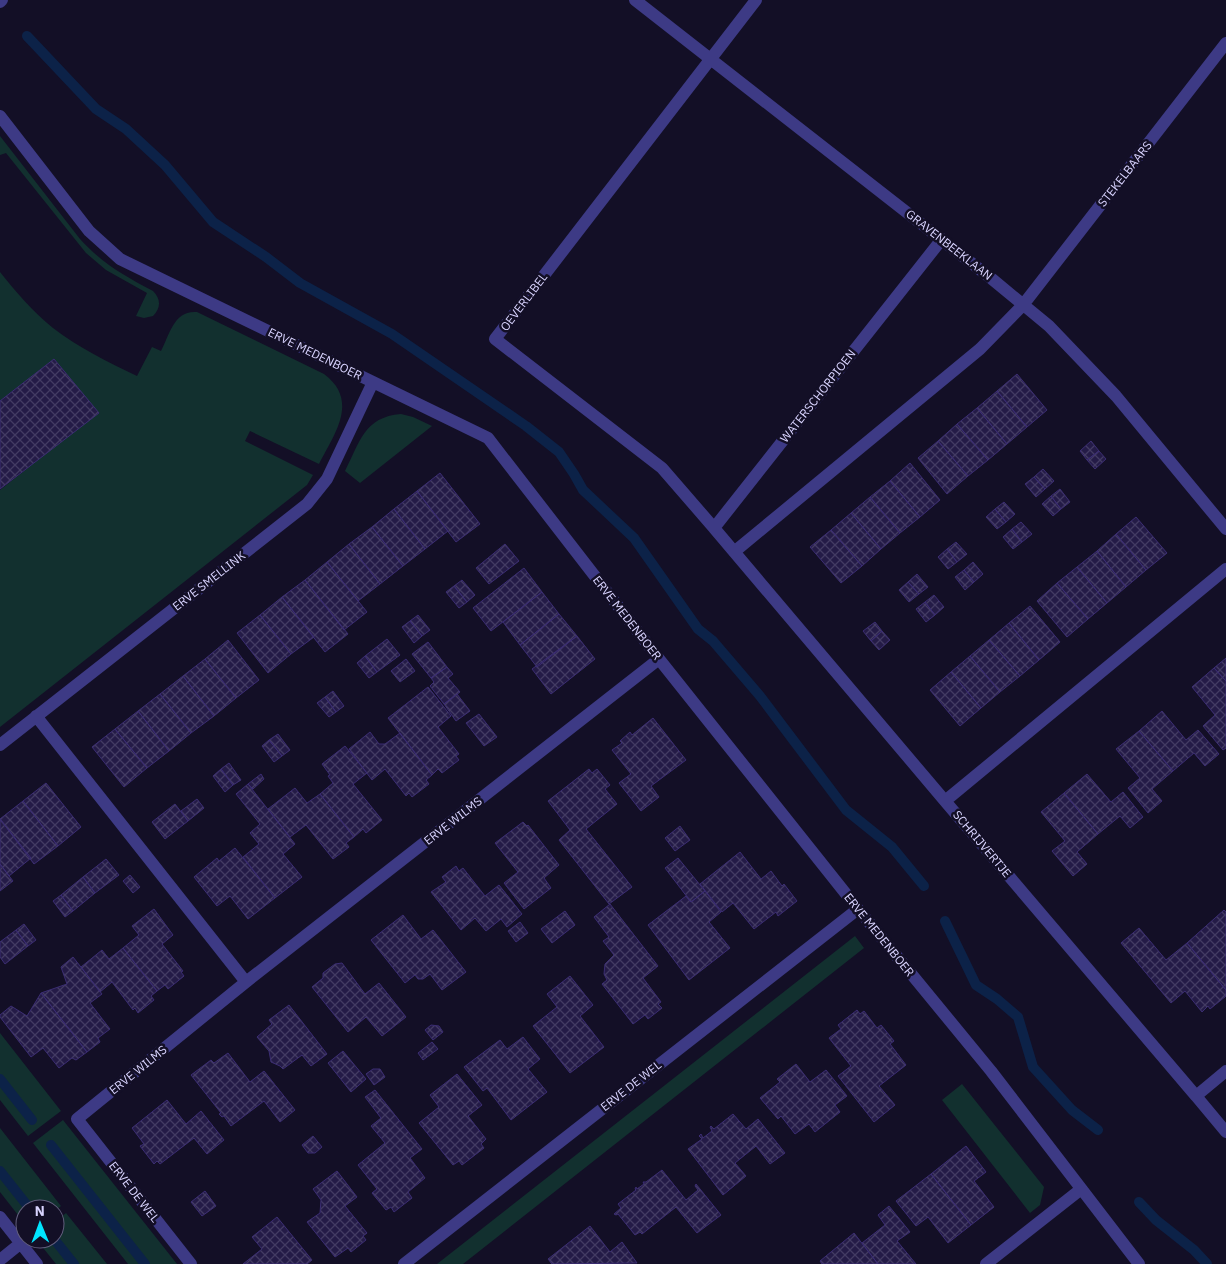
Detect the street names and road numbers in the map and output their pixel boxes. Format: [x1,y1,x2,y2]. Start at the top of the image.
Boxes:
street label: STEKELBAARS [1094,138,1155,210]
street label: GRAVENBEEKLAAN [903,206,996,283]
street label: OEVERLIBEL [497,270,550,334]
street label: ERVE MEDENBOER [266,324,365,383]
street label: WATERSCHORPIOEN [777,346,859,445]
street label: ERVE SMELLINK [169,547,248,614]
street label: ERVE MEDENBOER [590,573,665,663]
street label: ERVE WILMS [421,793,485,848]
street label: SCHRIJVERTJE [950,807,1015,880]
street label: ERVE MEDENBOER [841,890,918,980]
street label: ERVE WILMS [106,1042,170,1097]
street label: ERVE DE WEL [597,1057,664,1114]
street label: ERVE DE WEL [106,1158,163,1225]

